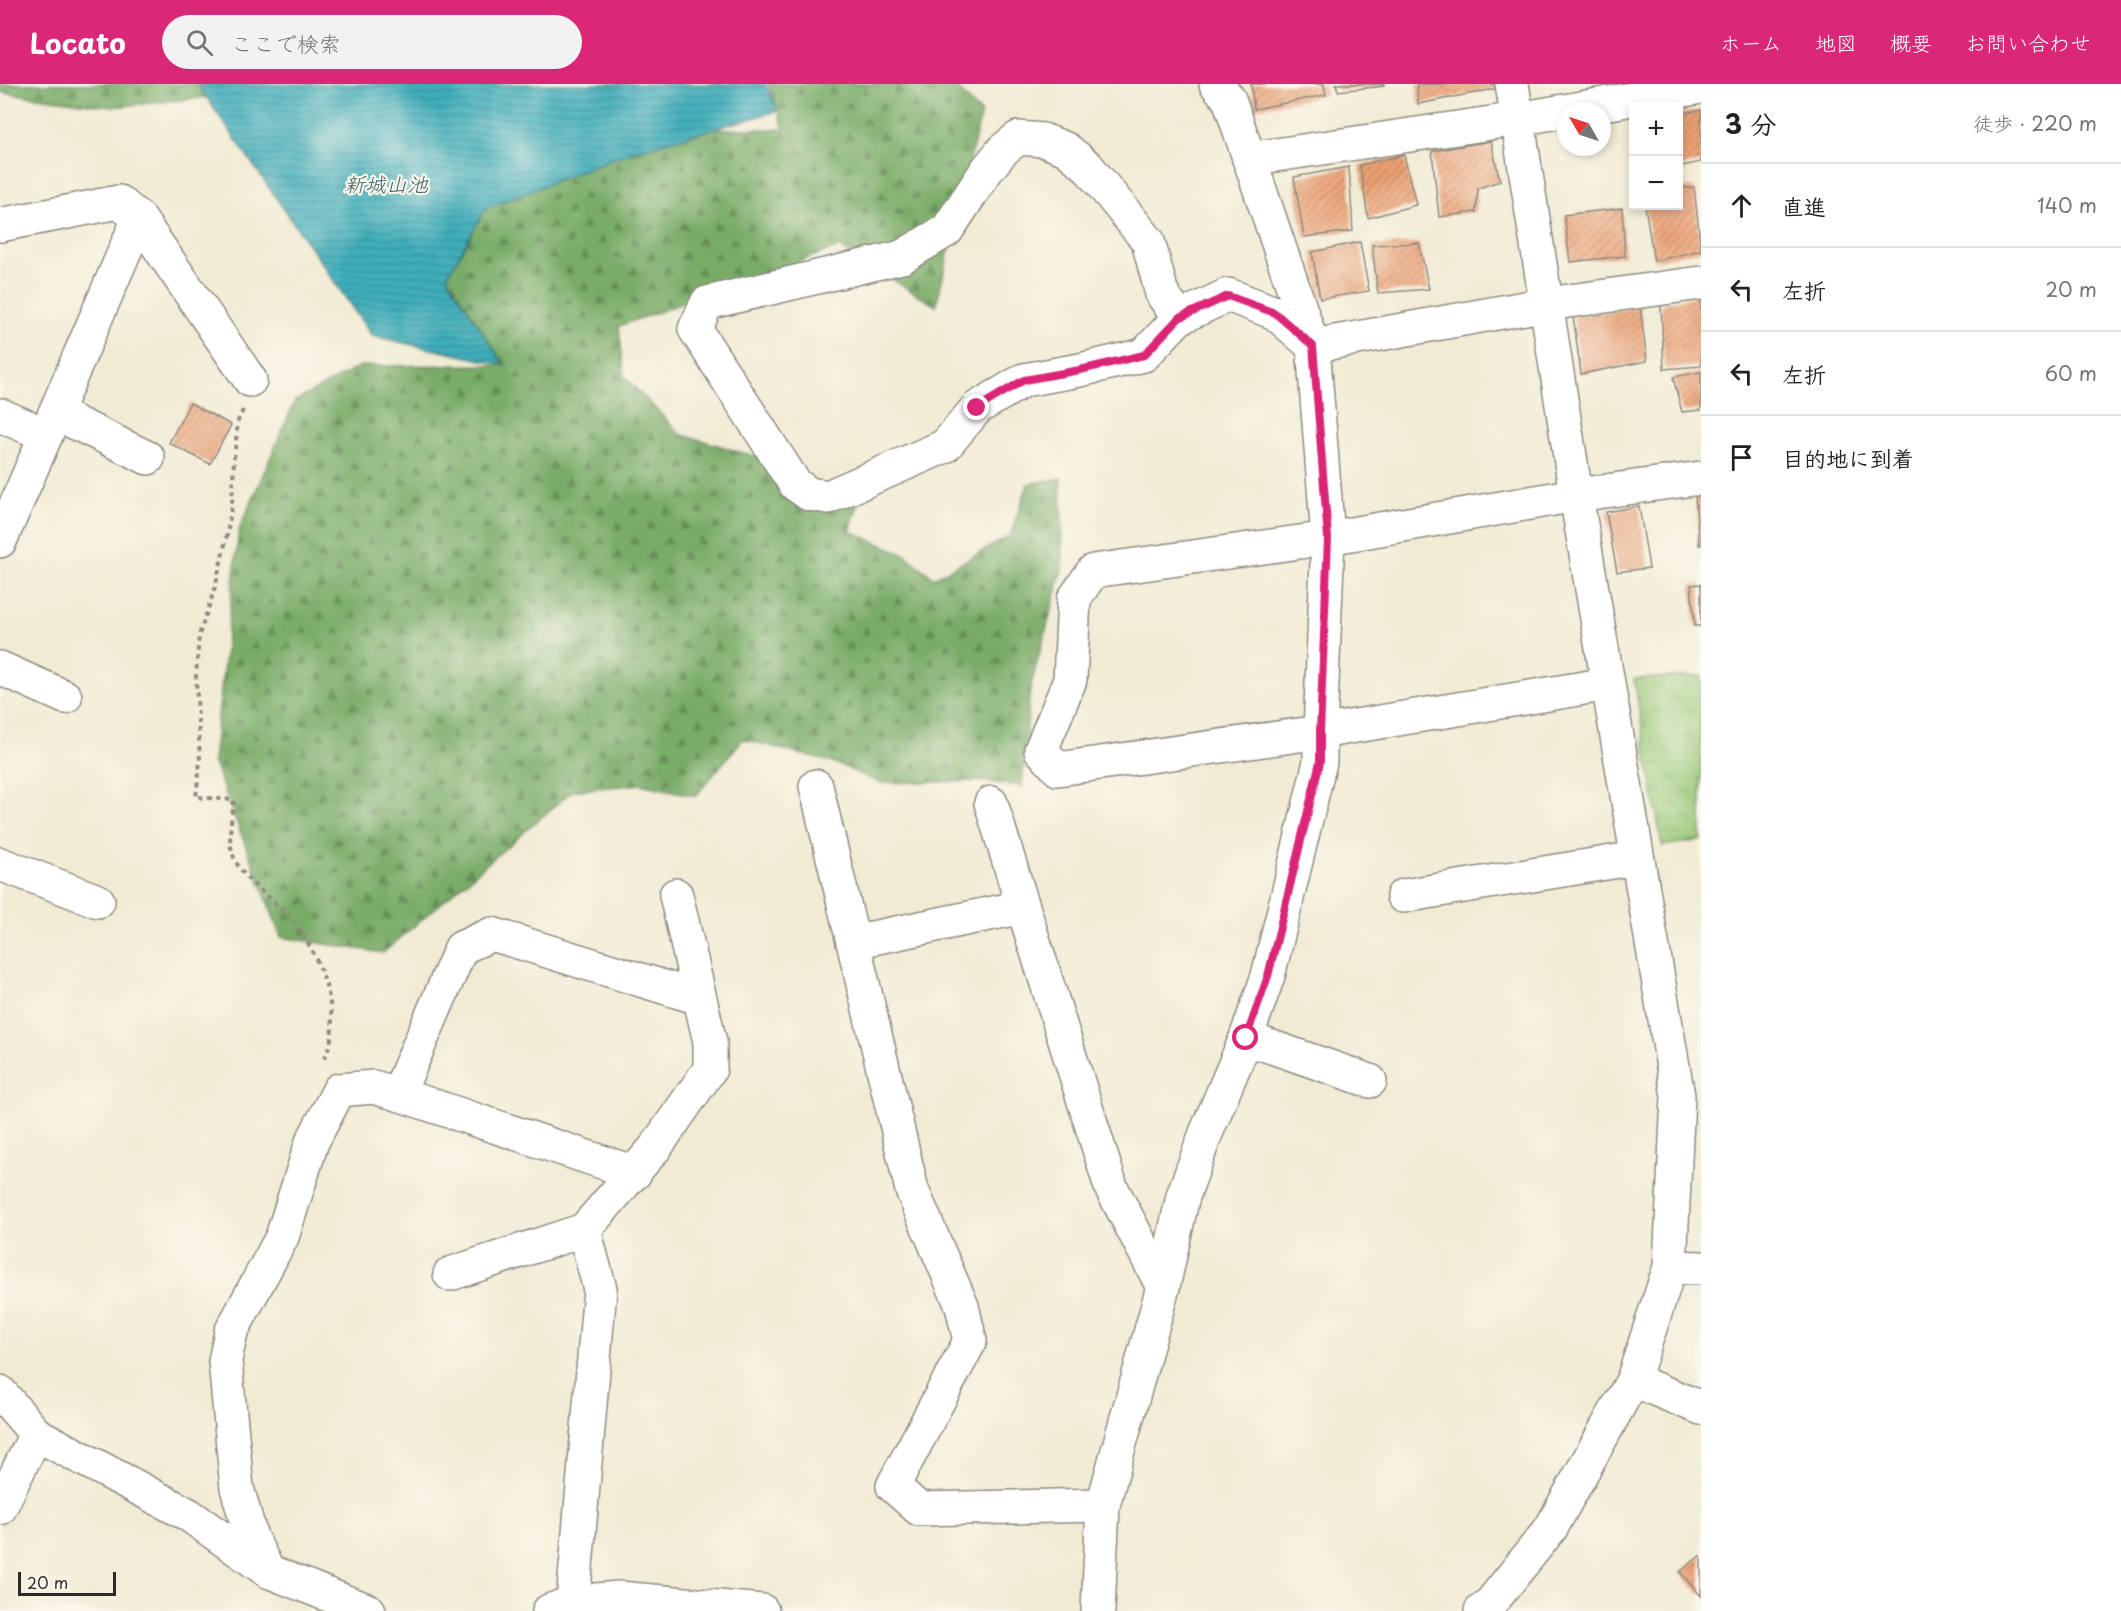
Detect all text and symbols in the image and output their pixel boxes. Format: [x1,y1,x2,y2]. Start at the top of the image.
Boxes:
search box [162,15,582,69]
text: Locato [30,21,126,64]
icon: search [183,26,216,59]
text: ここで検索 [231,26,341,59]
text: ホーム [1720,26,1782,58]
text: 地図 [1815,26,1857,58]
text: 概要 [1890,26,1932,58]
text: お問い合わせ [1965,26,2091,58]
north arrow [1557,102,1611,156]
map controls [1629,102,1683,210]
button: + [1629,102,1683,156]
text: 3 分 [1725,104,1776,143]
text: 徒歩 · 220 m [1973,108,2097,138]
button: − [1629,156,1683,210]
water label: 新城山池 [344,167,429,199]
icon: ahead [1725,189,1758,222]
text: 直進 [1782,189,1826,222]
text: 140 m [2037,190,2097,220]
icon: left [1725,273,1758,306]
text: 左折 [1782,273,1826,306]
text: 20 m [2045,274,2097,304]
icon: left [1725,357,1758,390]
text: 左折 [1782,357,1826,390]
text: 60 m [2045,358,2097,388]
route end [963,394,989,420]
icon: arrive [1725,441,1758,474]
text: 目的地に到着 [1782,441,1914,474]
route start [1232,1024,1258,1050]
scale bar [18,1569,116,1596]
text: 20 m [27,1570,68,1594]

